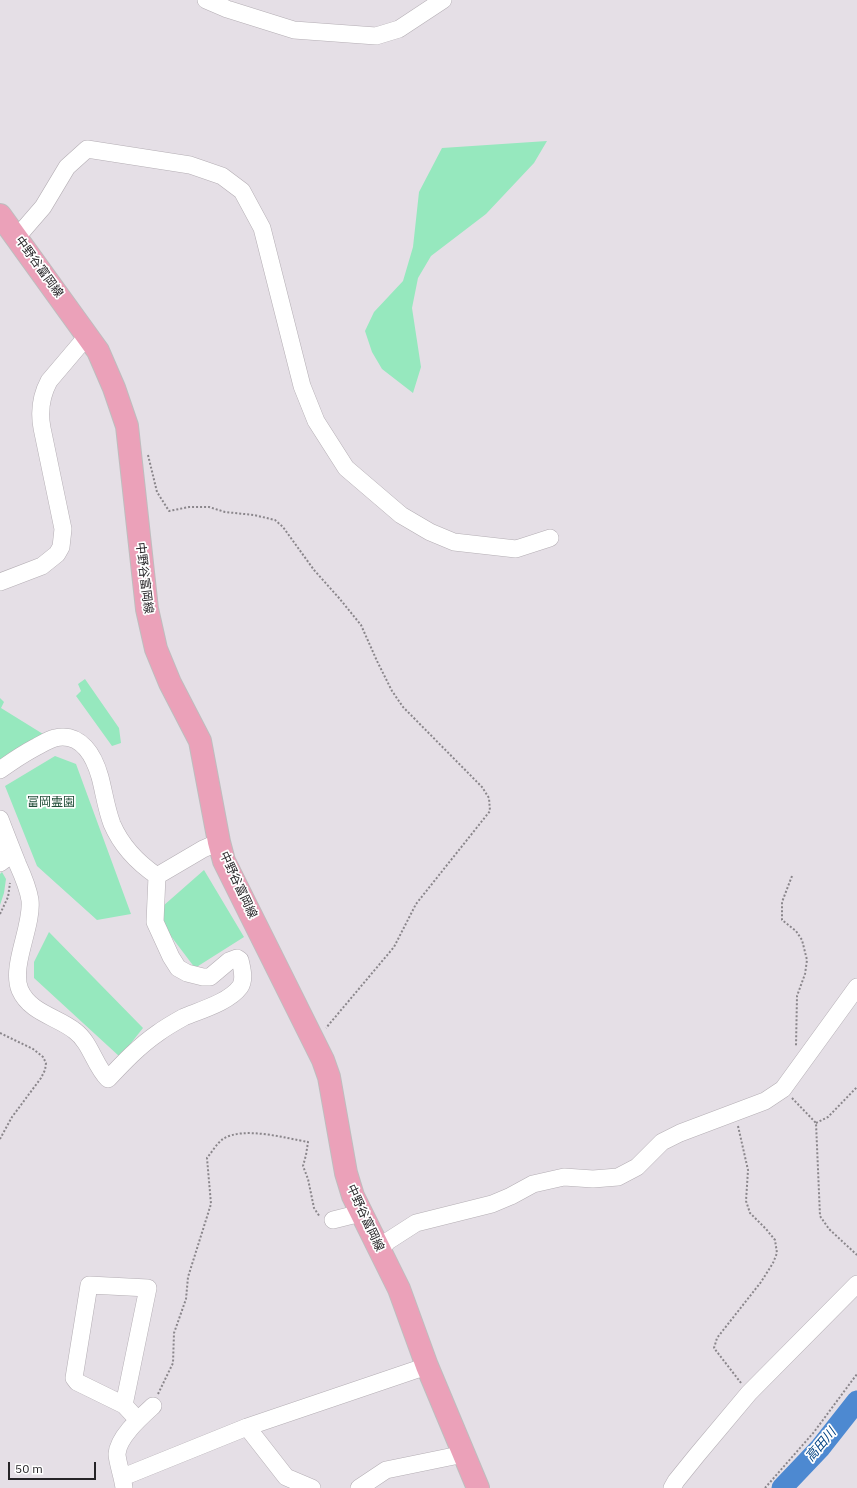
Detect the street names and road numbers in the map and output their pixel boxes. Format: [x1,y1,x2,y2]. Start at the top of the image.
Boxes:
street label: 中野谷富岡線 [12,234,66,300]
street label: 中野谷富岡線 [132,541,156,615]
street label: 中野谷富岡線 [216,849,260,921]
street label: 中野谷富岡線 [343,1182,387,1254]

